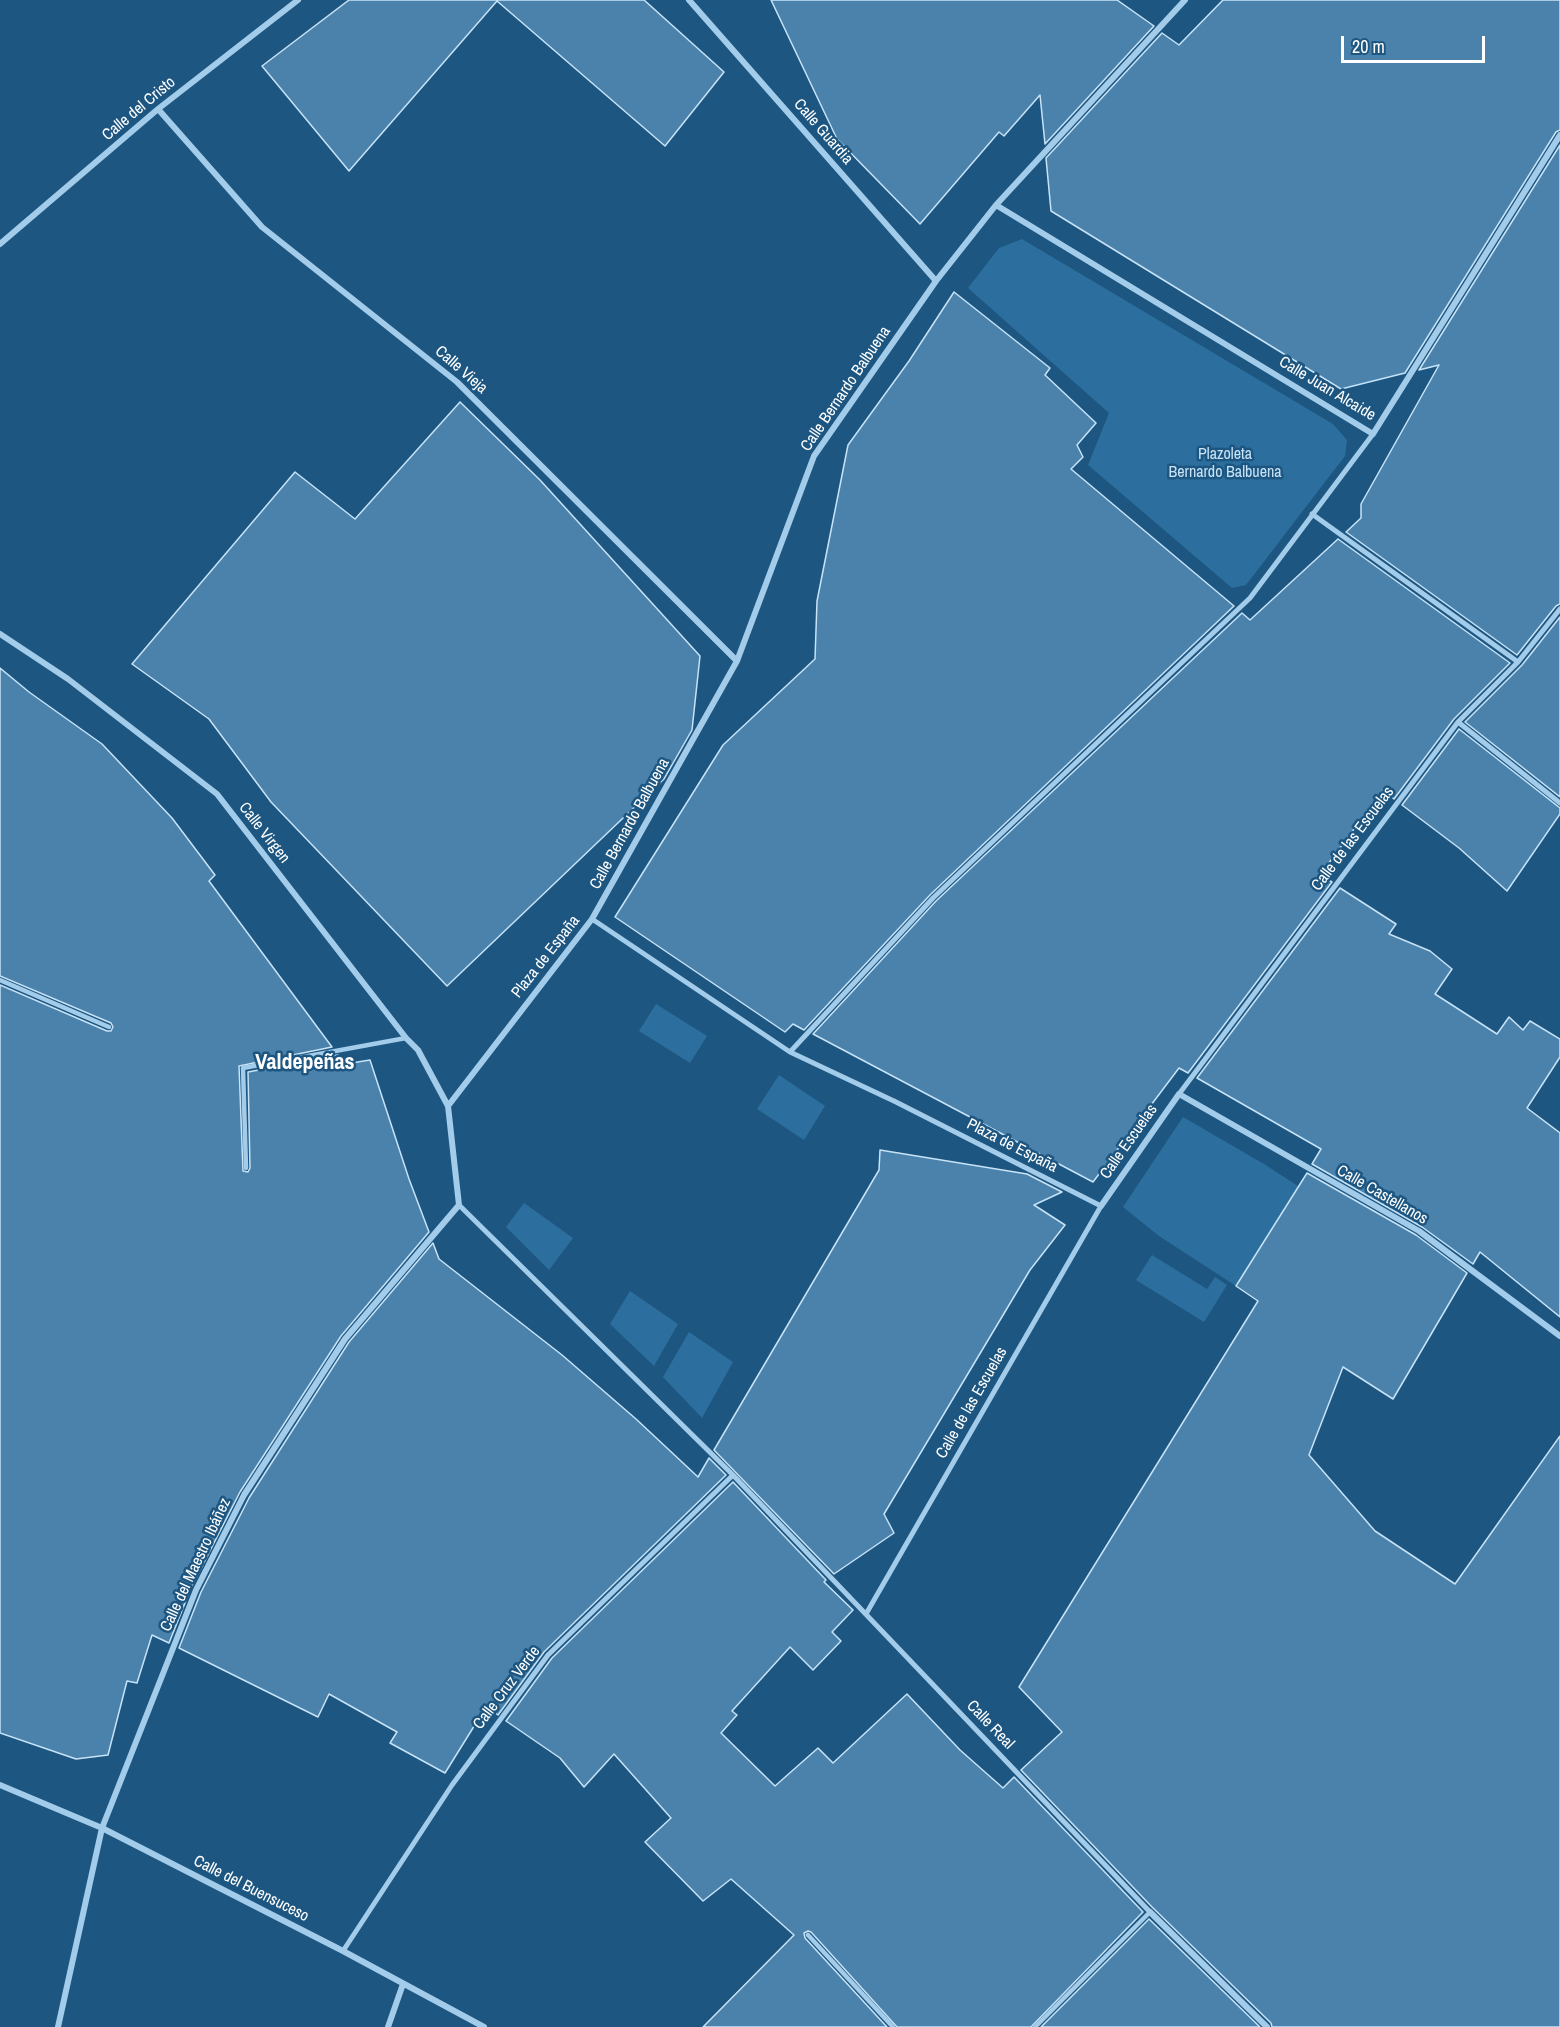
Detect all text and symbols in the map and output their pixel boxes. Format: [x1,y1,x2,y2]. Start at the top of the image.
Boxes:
scale bar [1344,24,1488,62]
text: 20 m [1352,34,1385,59]
street label: Calle del Cristo [98,73,180,145]
street label: Calle Guardia [789,95,857,169]
street label: Calle Bernardo Balbuena [797,323,895,455]
street label: Calle Vieja [431,342,491,398]
street label: Calle Juan Alcaide [1275,353,1379,425]
park label: Plazoleta Bernardo Balbuena [1168,445,1282,483]
street label: Calle Bernardo Balbuena [586,755,674,893]
street label: Calle de las Escuelas [1308,783,1398,895]
street label: Calle Virgen [234,799,294,867]
street label: Plaza de España [508,912,584,1002]
district label: Valdepeñas [255,1050,355,1076]
street label: Calle Escuelas [1096,1101,1162,1183]
street label: Plaza de España [963,1115,1061,1177]
street label: Calle Castellanos [1333,1161,1431,1229]
street label: Calle de las Escuelas [932,1344,1012,1462]
street label: Calle del Maestro Ibáñez [157,1495,235,1635]
street label: Calle Cruz Verde [469,1643,545,1733]
street label: Calle Real [962,1697,1018,1753]
street label: Calle del Buensuceso [190,1852,312,1926]

